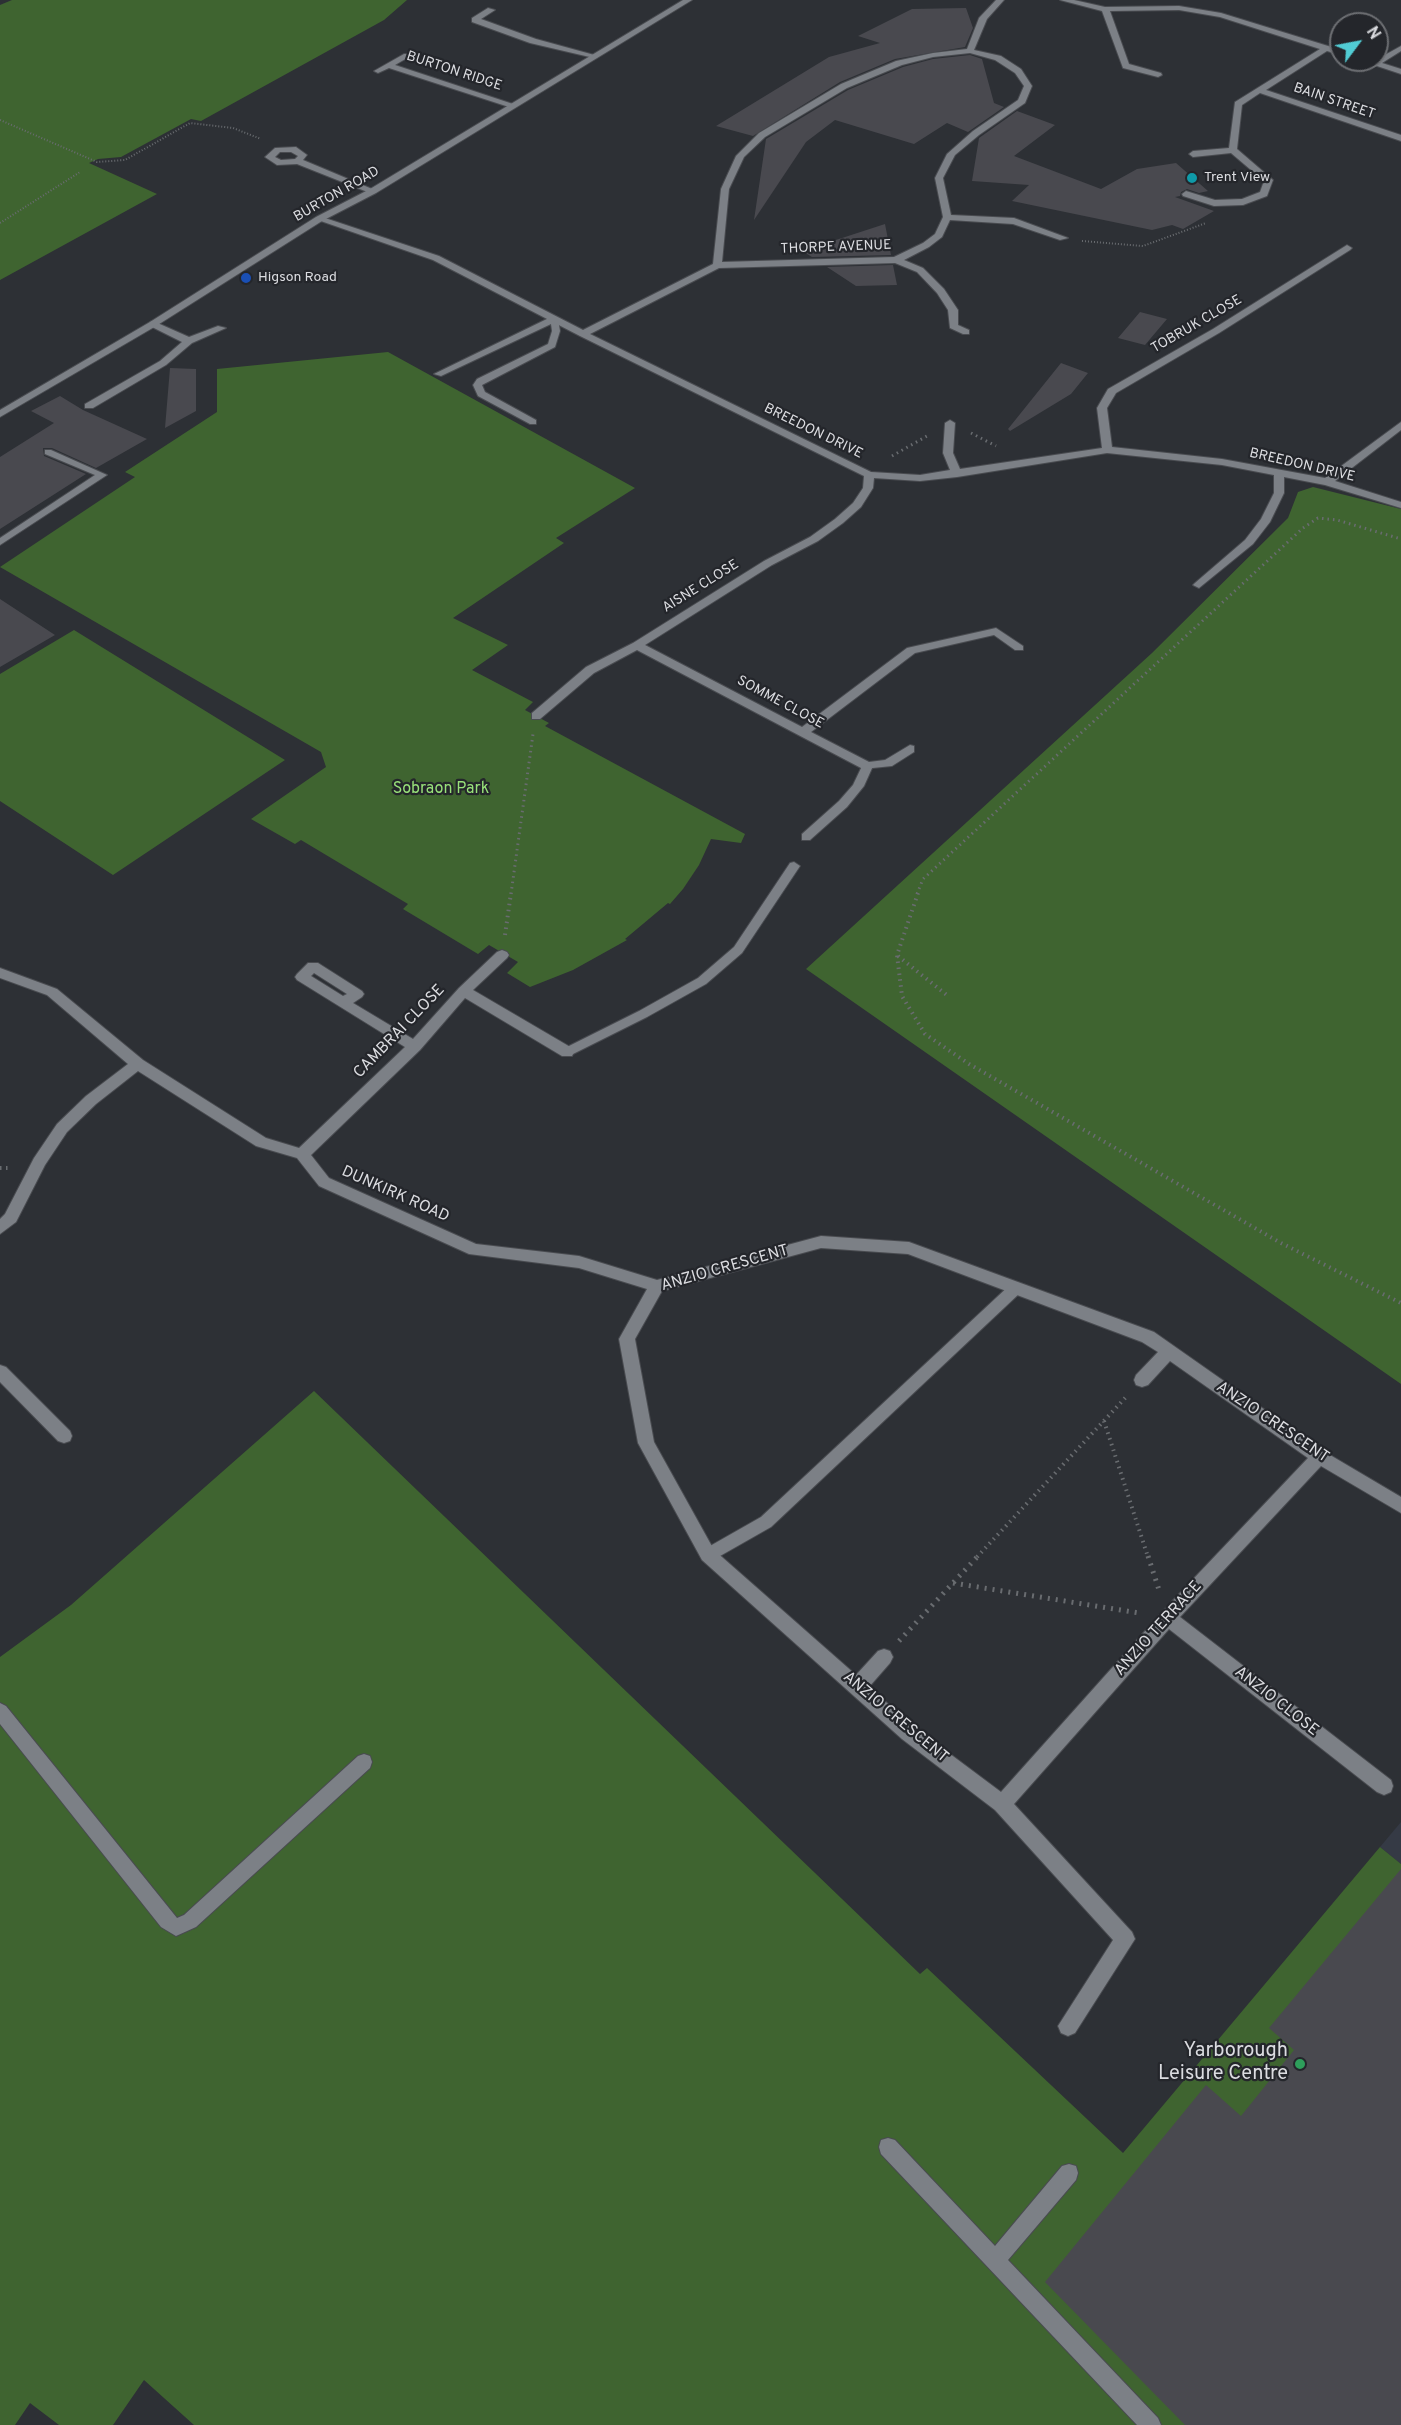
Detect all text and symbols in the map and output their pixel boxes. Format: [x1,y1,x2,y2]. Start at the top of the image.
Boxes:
north arrow [1329,12,1389,72]
text: N [1361,23,1384,44]
street label: BURTON RIDGE [404,49,504,95]
street label: BAIN STREET [1291,80,1377,124]
street label: BURTON ROAD [291,164,383,226]
place label: Trent View [1204,170,1270,186]
marker: Trent View [1185,171,1199,185]
street label: THORPE AVENUE [780,238,892,258]
place label: Higson Road [258,270,337,286]
marker: Higson Road [239,271,253,285]
street label: TOBRUK CLOSE [1149,292,1245,358]
street label: BREEDON DRIVE [761,401,865,463]
street label: BREEDON DRIVE [1248,446,1356,486]
street label: AISNE CLOSE [660,557,742,617]
street label: SOMME CLOSE [734,673,826,733]
park label: Sobraon Park [393,780,489,800]
street label: CAMBRAI CLOSE [350,981,450,1083]
street label: DUNKIRK ROAD [338,1163,452,1227]
street label: ANZIO CRESCENT [659,1242,791,1296]
street label: ANZIO CRESCENT [1212,1378,1332,1468]
street label: ANZIO TERRACE [1111,1578,1207,1680]
street label: ANZIO CLOSE [1230,1663,1322,1741]
street label: ANZIO CRESCENT [838,1668,952,1768]
place label: Yarborough Leisure Centre [1158,2040,1288,2087]
marker: Yarborough Leisure Centre [1293,2057,1307,2071]

